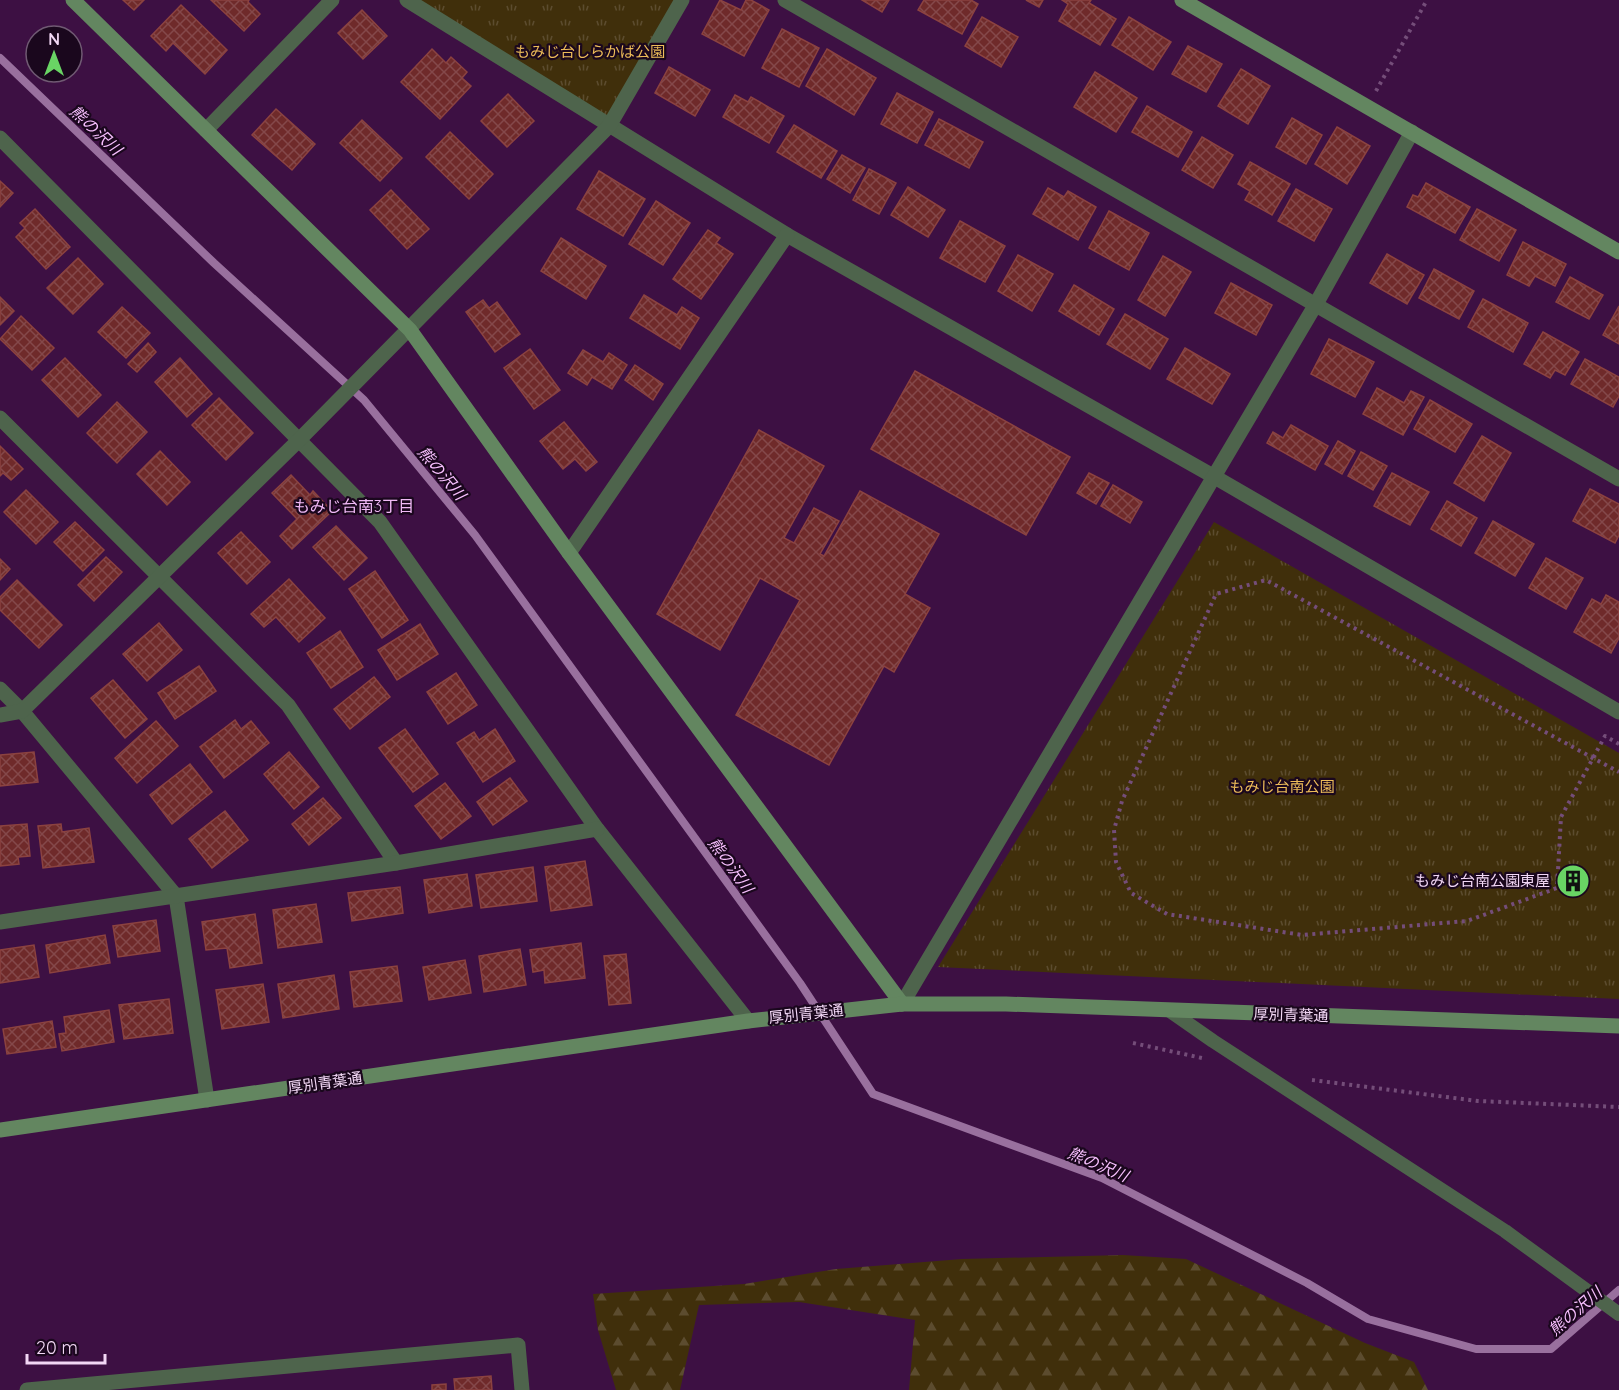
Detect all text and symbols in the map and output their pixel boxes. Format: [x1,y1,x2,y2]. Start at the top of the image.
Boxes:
north arrow [24,24,84,84]
text: N [48,29,60,49]
park label: もみじ台しらかば公園 [515,42,665,61]
water label: 熊の沢川 [66,101,128,160]
water label: 熊の沢川 [414,442,472,505]
district label: もみじ台南3丁目 [294,496,414,516]
park label: もみじ台南公園 [1229,777,1335,796]
water label: 熊の沢川 [704,833,759,898]
building icon: もみじ台南公園東屋 [1555,863,1591,899]
place label: もみじ台南公園東屋 [1415,871,1550,890]
street label: 厚別青葉通 [768,1000,844,1027]
street label: 厚別青葉通 [1253,1004,1329,1025]
street label: 厚別青葉通 [286,1068,363,1097]
water label: 熊の沢川 [1065,1142,1133,1186]
water label: 熊の沢川 [1544,1281,1607,1340]
scale bar [27,1327,105,1365]
text: 20 m [36,1336,78,1359]

